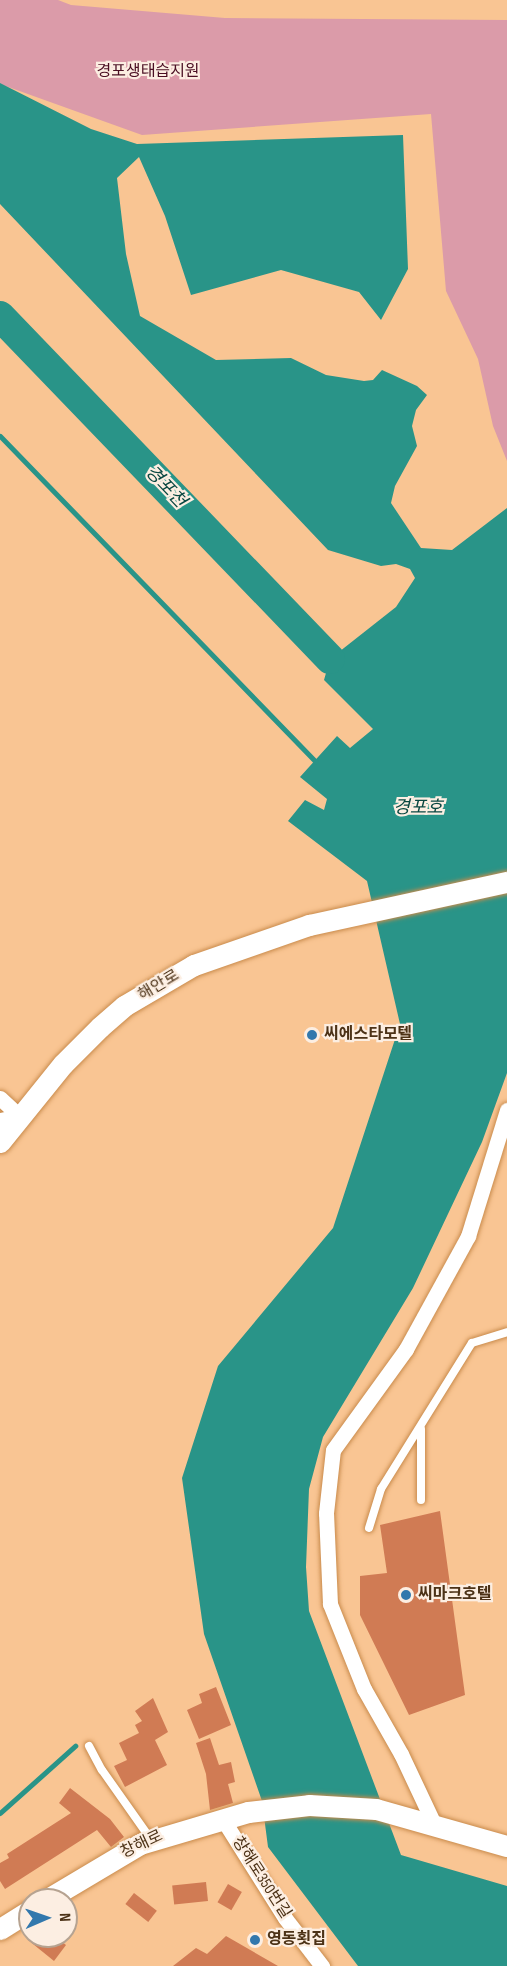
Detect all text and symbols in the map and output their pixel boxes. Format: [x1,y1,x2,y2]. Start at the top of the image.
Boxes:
park label: 경포생태습지원 [96,62,200,82]
water label: 경포천 [140,462,190,512]
water label: 경포호 [393,797,443,819]
street label: 해안로 [135,966,183,1006]
place label: 씨에스타모텔 [324,1025,412,1045]
marker: 씨에스타모텔 [305,1028,319,1042]
place label: 씨마크호텔 [418,1585,492,1605]
marker: 씨마크호텔 [399,1588,413,1602]
street label: 창해로 [118,1827,166,1863]
street label: 창해로350번길 [227,1833,295,1923]
north arrow [18,1888,78,1948]
text: N [55,1913,74,1922]
place label: 영동횟집 [267,1930,326,1950]
marker: 영동횟집 [248,1933,262,1947]

